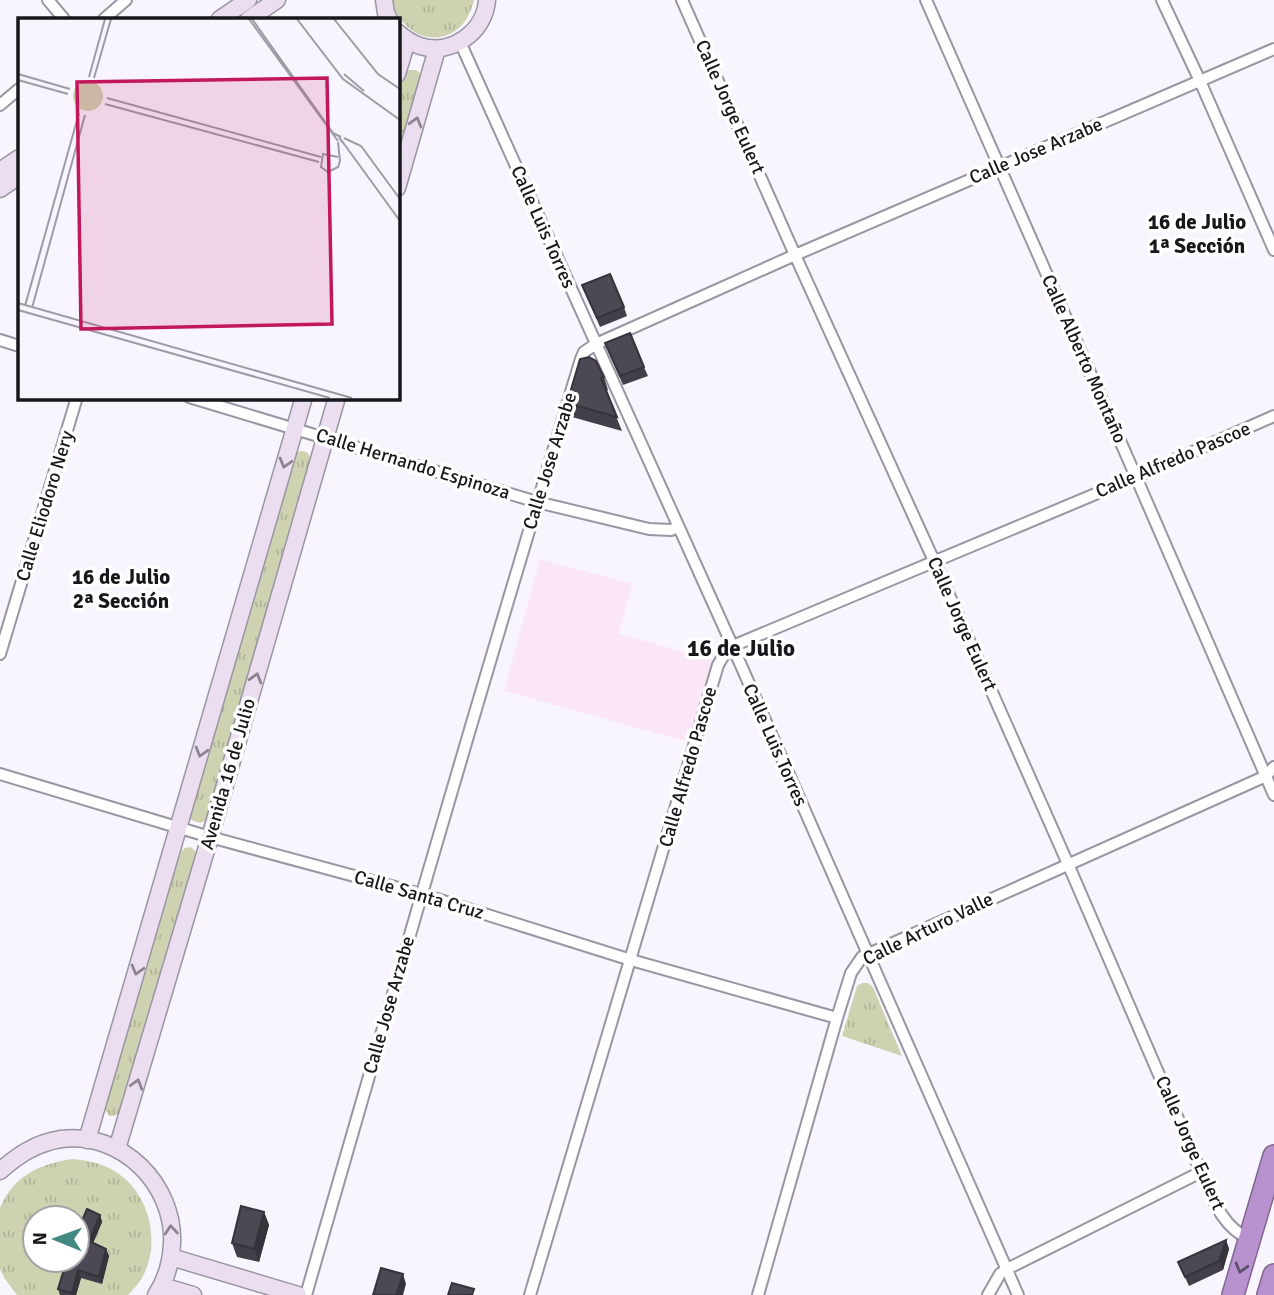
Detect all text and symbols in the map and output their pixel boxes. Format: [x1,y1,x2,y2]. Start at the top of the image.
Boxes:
inset map [18,18,399,399]
street label: Calle Jorge Eulert [690,36,770,178]
street label: Calle Jose Arzabe [966,112,1106,190]
one-way arrow [408,117,423,129]
street label: Calle Luis Torres [505,162,581,292]
district label: 16 de Julio 1ª Sección [1148,209,1246,259]
street label: Calle Alberto Montaño [1036,271,1132,447]
street label: Calle Jose Arzabe [518,389,582,533]
street label: Calle Alfredo Pascoe [1092,417,1254,503]
street label: Calle Hernando Espinoza [313,423,513,505]
street label: Calle Eliodoro Nery [11,428,79,584]
one-way arrow [278,457,293,469]
street label: Calle Jorge Eulert [922,553,1002,695]
district label: 16 de Julio 2ª Sección [72,564,170,614]
district label: 16 de Julio [687,634,795,663]
one-way arrow [248,672,263,684]
street label: Calle Luis Torres [737,680,813,810]
street label: Calle Alfredo Pascoe [654,684,722,850]
street label: Avenida 16 de Julio [195,695,261,853]
one-way arrow [194,746,209,758]
street label: Calle Santa Cruz [351,865,487,925]
street label: Calle Arturo Valle [859,887,997,971]
street label: Calle Jose Arzabe [358,933,420,1077]
one-way arrow [130,964,145,976]
street label: Calle Jorge Eulert [1150,1072,1230,1214]
one-way arrow [128,1078,143,1090]
north arrow [21,1204,91,1274]
one-way arrow [164,1224,179,1235]
text: N [28,1232,52,1246]
one-way arrow [1235,1262,1250,1274]

